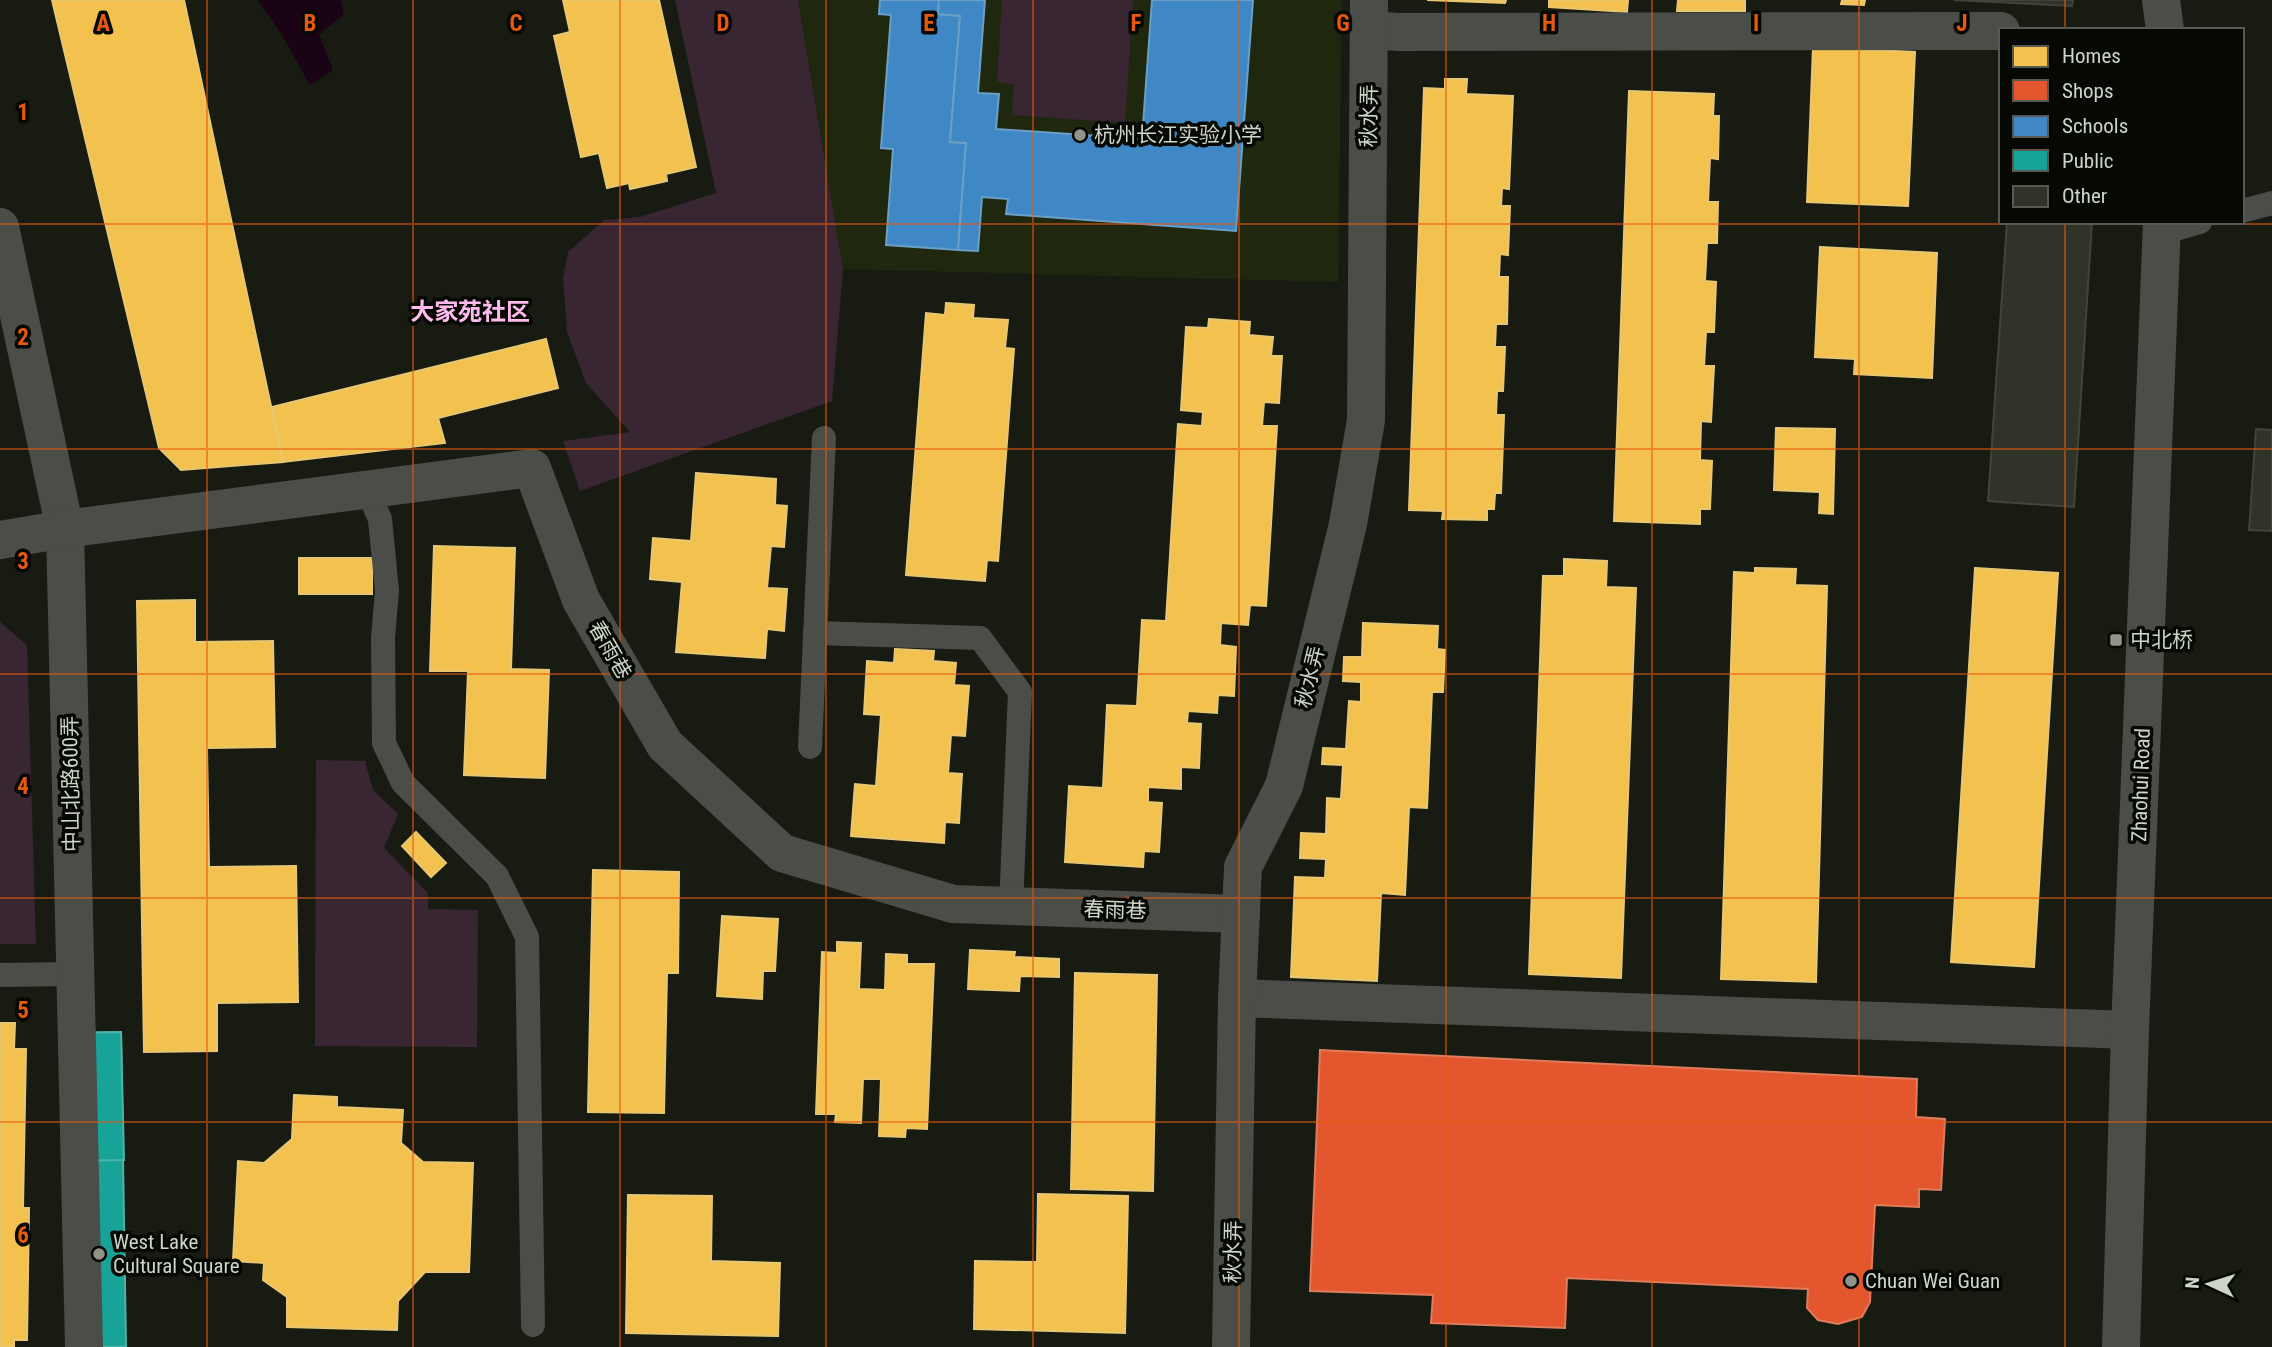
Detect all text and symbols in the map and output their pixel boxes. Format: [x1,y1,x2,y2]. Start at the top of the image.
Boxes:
text: A [96,10,110,37]
text: B [304,10,316,37]
text: C [509,10,523,37]
text: D [717,10,730,37]
text: E [923,10,935,37]
text: F [1131,10,1142,37]
text: G [1336,10,1350,37]
text: H [1542,10,1556,37]
text: I [1753,10,1759,37]
text: J [1956,10,1968,37]
legend [1999,28,2244,224]
text: Homes [2062,44,2121,68]
text: Shops [2062,79,2114,103]
street label: 秋水弄 [1356,84,1382,148]
text: 1 [17,99,29,126]
text: Schools [2062,114,2128,138]
place label: 杭州长江实验小学 [1094,123,1262,147]
marker: 杭州长江实验小学 [1072,127,1088,143]
text: Public [2062,149,2114,173]
text: Other [2062,184,2107,208]
district label: 大家苑社区 [410,298,530,326]
text: 2 [17,324,29,351]
text: 3 [17,548,29,575]
street label: 春雨巷 [584,617,636,683]
place label: 中北桥 [2130,628,2193,652]
marker: 中北桥 [2108,632,2124,648]
street label: 秋水弄 [1291,644,1329,710]
street label: 中山北路600弄 [58,716,84,852]
street label: Zhaohui Road [2127,728,2155,842]
text: 4 [17,773,29,800]
street label: 春雨巷 [1083,897,1147,923]
text: 5 [17,997,29,1024]
street label: 秋水弄 [1220,1220,1246,1284]
text: 6 [17,1222,29,1249]
place label: West Lake Cultural Square [113,1230,240,1278]
marker: West Lake Cultural Square [91,1246,107,1262]
north arrow [2174,1249,2244,1319]
place label: Chuan Wei Guan [1865,1269,2000,1293]
marker: Chuan Wei Guan [1843,1273,1859,1289]
text: N [2181,1276,2204,1289]

